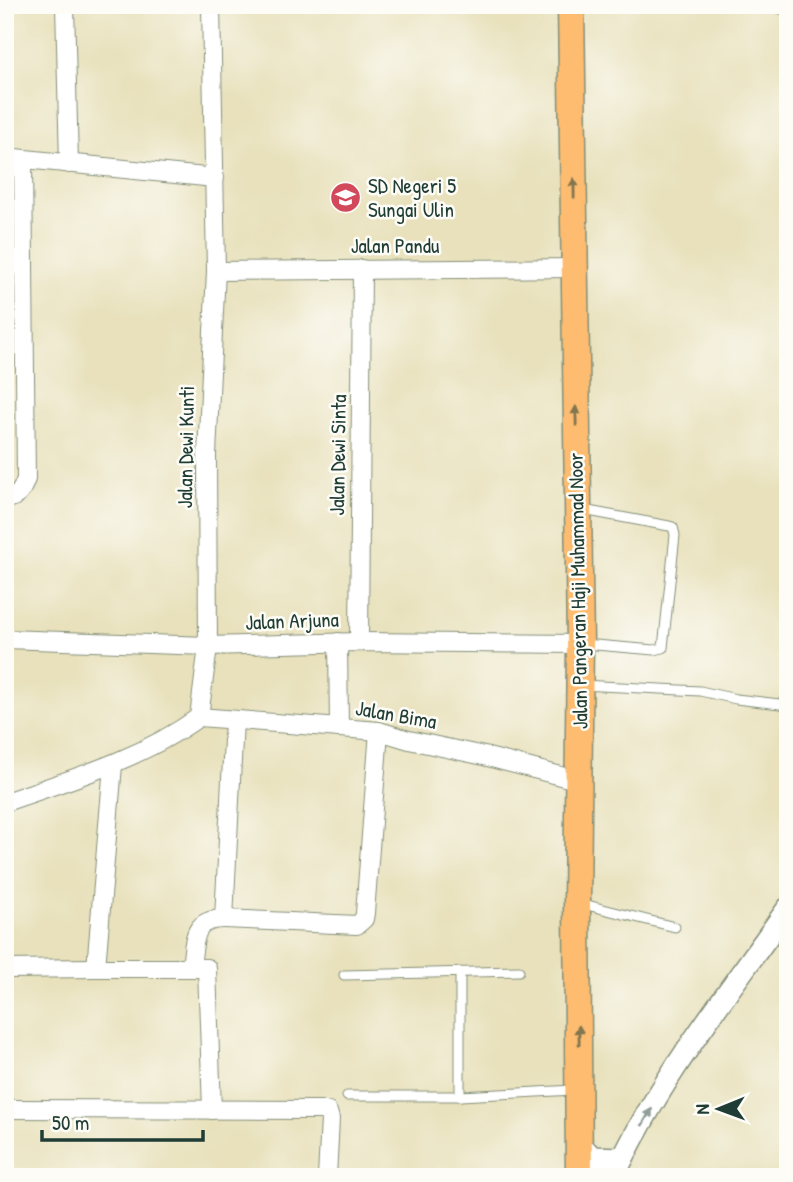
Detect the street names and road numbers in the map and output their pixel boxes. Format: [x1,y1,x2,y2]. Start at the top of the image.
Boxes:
street label: Jalan Pandu [351,231,440,260]
street label: Jalan Dewi Kunti [170,385,201,509]
street label: Jalan Dewi Sinta [322,394,353,516]
street label: Jalan Pangeran Haji Muhammad Noor [561,452,594,730]
street label: Jalan Arjuna [245,604,339,637]
street label: Jalan Bima [353,693,439,736]

